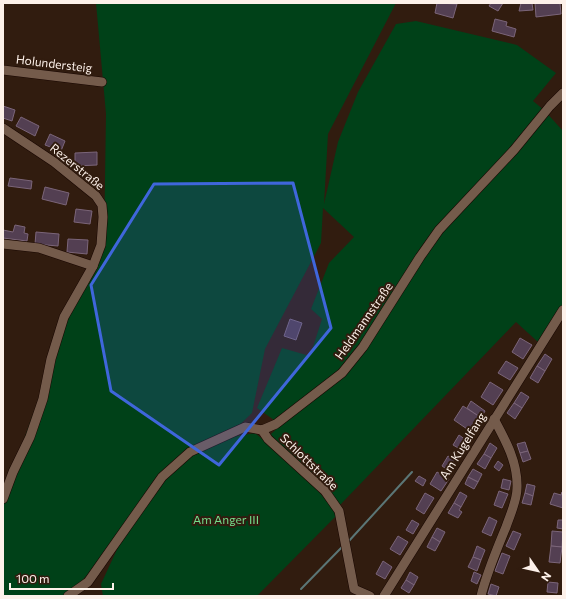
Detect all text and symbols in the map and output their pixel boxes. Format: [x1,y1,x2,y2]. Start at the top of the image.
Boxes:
street label: Holundersteig [15,51,94,75]
street label: Rezerstraße [48,140,108,192]
street label: Heldmannstraße [331,279,395,362]
street label: Am Kugelfang [436,409,488,481]
street label: Schlottstraße [278,430,341,492]
park label: Am Anger III [193,512,259,526]
north arrow [518,551,558,591]
scale bar [10,565,113,591]
text: N [539,570,554,584]
text: 100 m [16,571,50,585]

